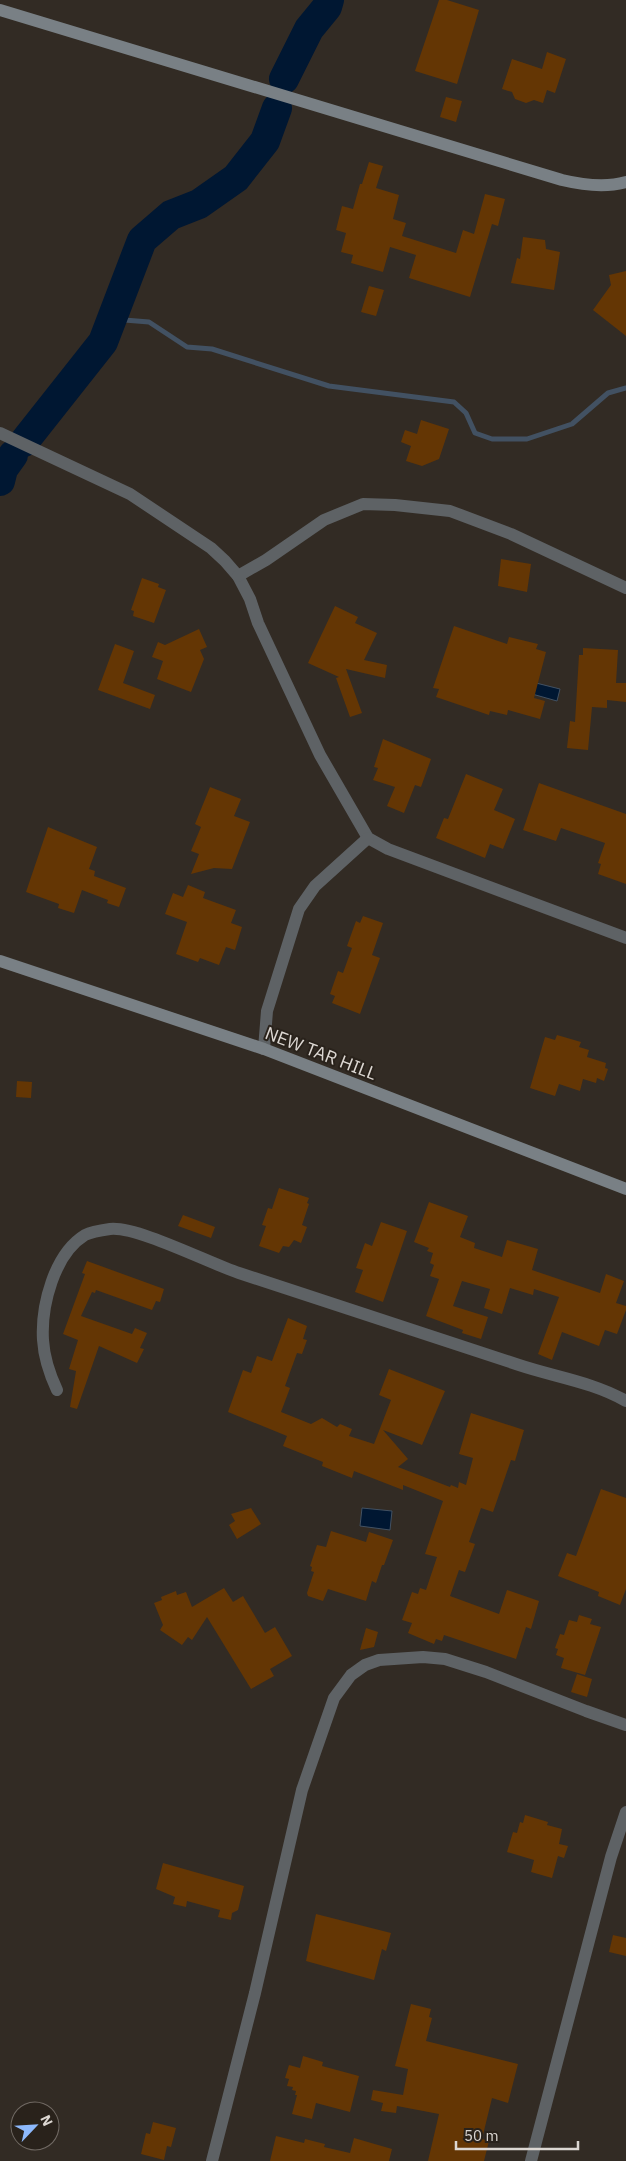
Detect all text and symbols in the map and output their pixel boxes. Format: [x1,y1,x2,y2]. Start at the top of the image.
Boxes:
street label: NEW TAR HILL [262,1021,380,1085]
north arrow [10,2101,60,2151]
text: N [36,2112,57,2129]
scale bar [456,2118,578,2150]
text: 50 m [464,2126,499,2145]

